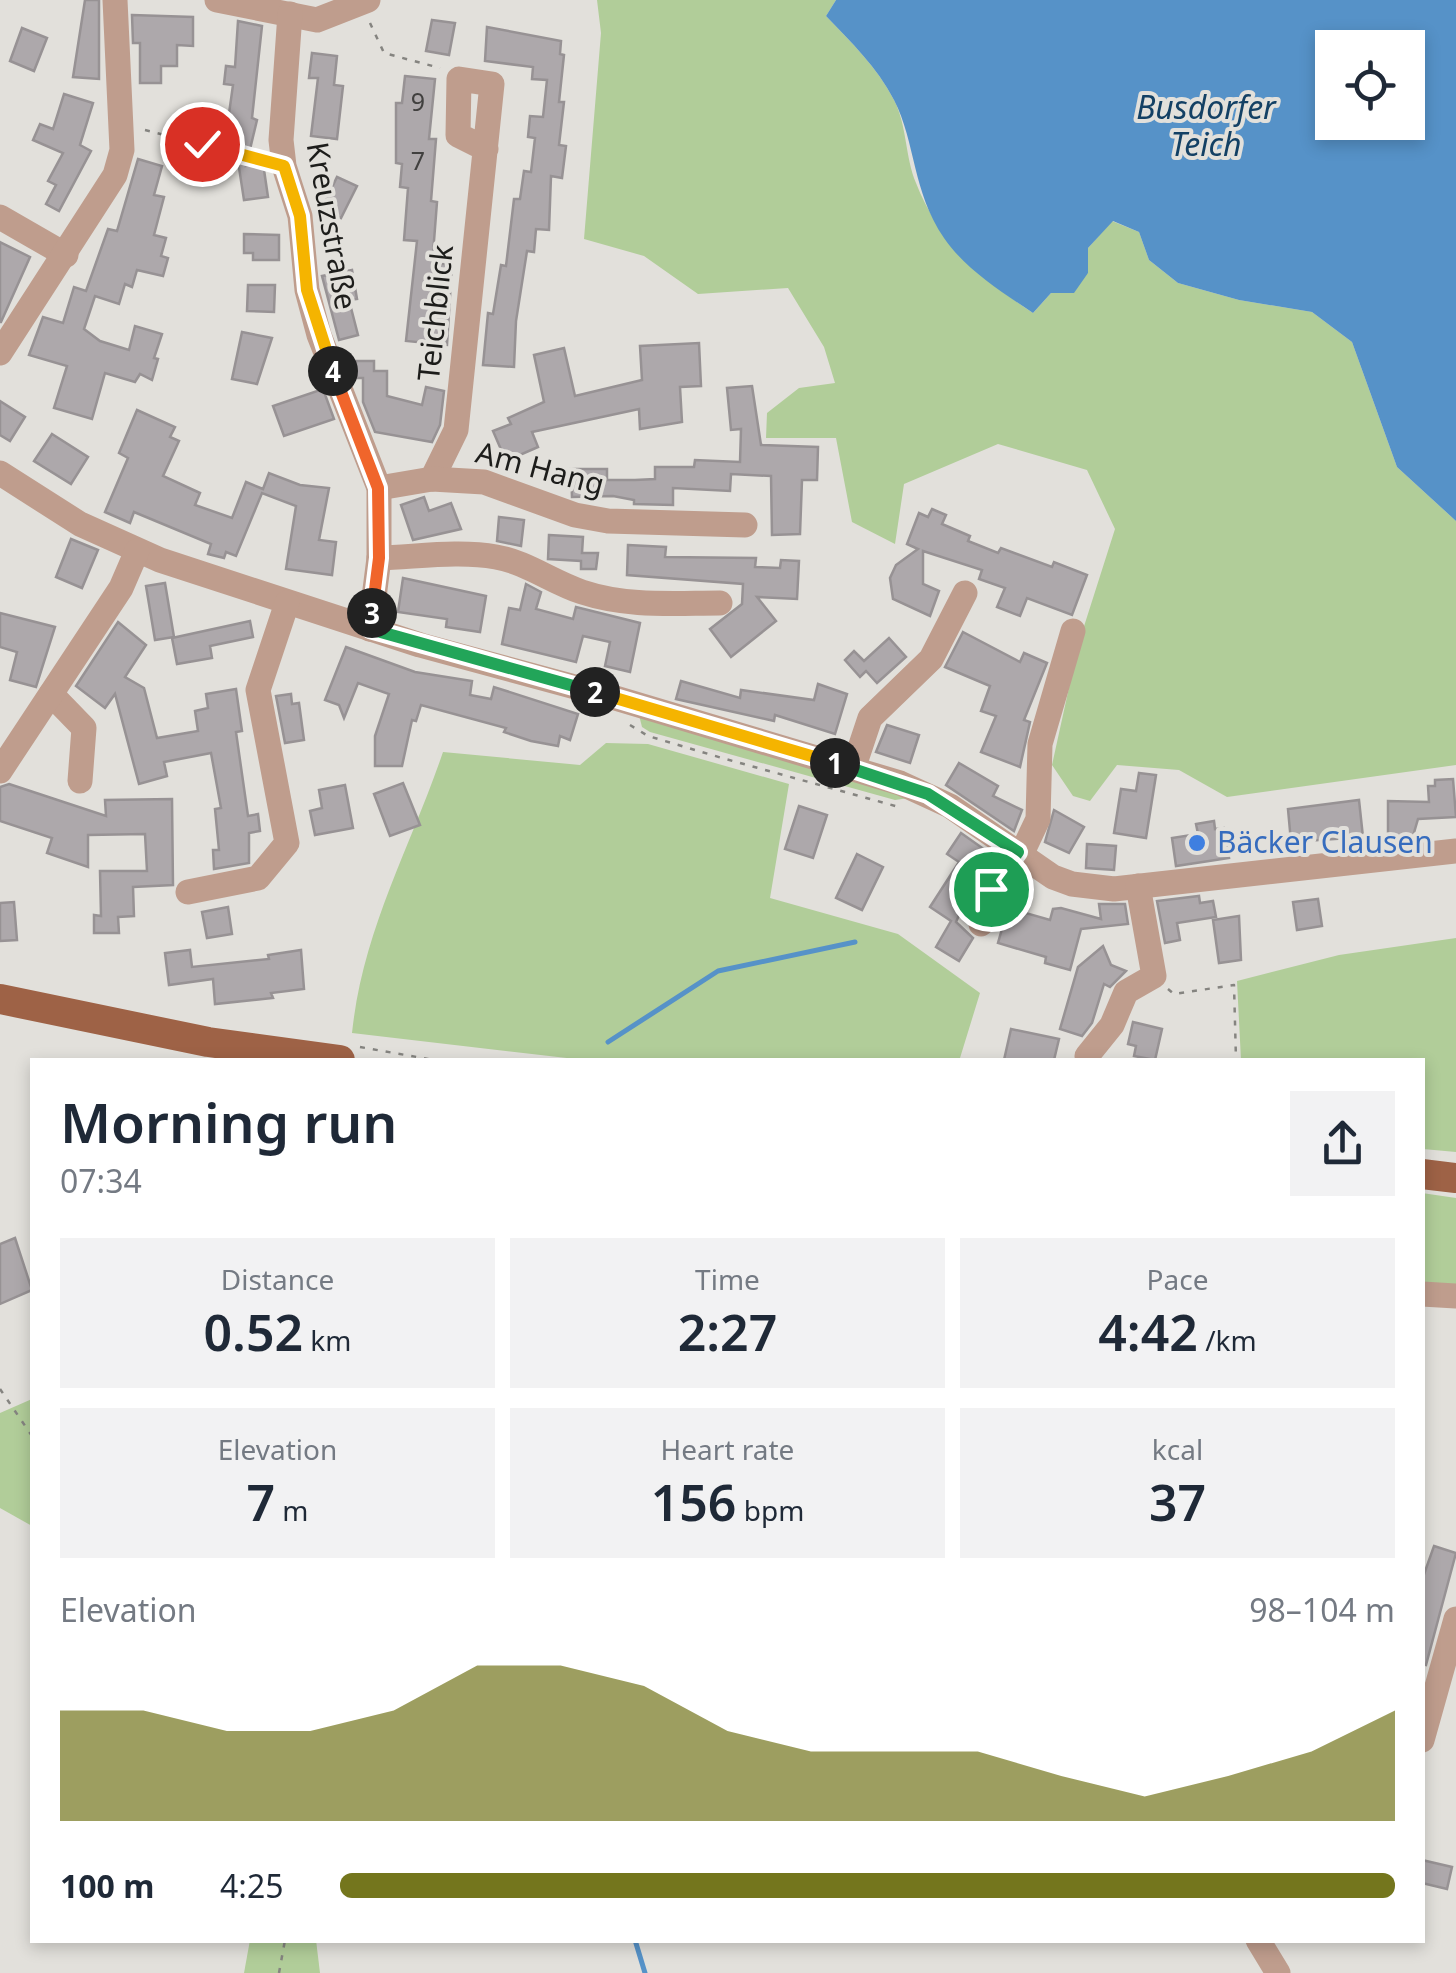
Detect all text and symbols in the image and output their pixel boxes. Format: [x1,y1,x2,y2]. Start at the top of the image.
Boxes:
map controls [1315,30,1425,140]
button: locate [1315,30,1425,140]
house number: 9 [411,84,425,118]
water label: Busdorfer Teich [1136,85,1277,165]
pin [160,102,245,187]
icon: check [175,117,230,172]
street label: Kreuzstraße [298,139,367,313]
house number: 7 [411,143,425,177]
street label: Teichblick [407,243,462,383]
pin: 4 [308,346,358,396]
text: 4 [325,352,341,390]
street label: Am Hang [472,431,609,504]
pin: 3 [347,588,397,638]
text: 3 [364,594,380,632]
pin: 2 [570,667,620,717]
text: 2 [587,673,603,711]
pin: 1 [810,738,860,788]
text: 1 [827,744,843,782]
place label: Bäcker Clausen [1217,821,1433,862]
marker: Bäcker Clausen [1186,832,1208,854]
pin [949,847,1034,932]
icon: arrive [964,862,1019,917]
text: Morning run [60,1084,397,1159]
button: share [1290,1091,1395,1196]
text: 07:34 [60,1159,142,1202]
text: Distance [221,1260,334,1298]
text: Time [695,1260,760,1298]
text: Pace [1147,1260,1208,1298]
text: 0.52 [203,1298,303,1366]
text: 2:27 [678,1298,777,1366]
text: 4:42 [1098,1298,1198,1366]
text: km [303,1321,352,1359]
text: /km [1198,1321,1257,1359]
text: Elevation [218,1430,337,1468]
text: Heart rate [661,1430,794,1468]
text: kcal [1152,1430,1203,1468]
text: 7 [246,1468,275,1536]
text: 156 [651,1468,736,1536]
text: 37 [1149,1468,1206,1536]
text: m [275,1491,309,1529]
text: bpm [736,1491,804,1529]
text: Elevation [60,1588,197,1631]
text: 98–104 m [1249,1588,1395,1631]
text: 100 m [60,1864,154,1907]
text: 4:25 [220,1864,284,1907]

